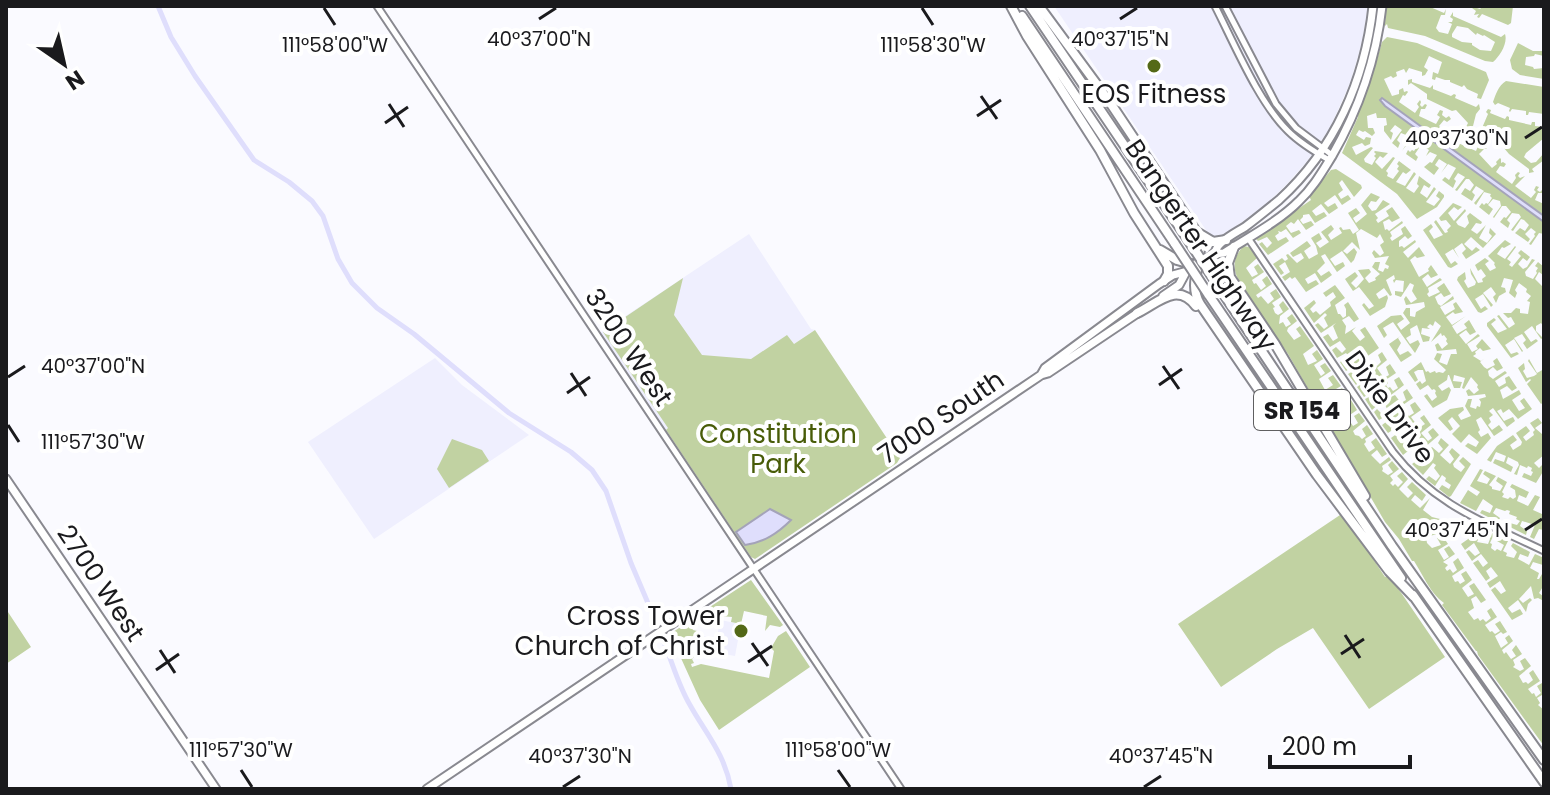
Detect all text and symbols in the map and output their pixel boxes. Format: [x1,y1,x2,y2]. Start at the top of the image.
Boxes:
north arrow [24,24,104,104]
text: 40°37'00"N [487,25,591,53]
text: 40°37'15"N [1071,25,1169,53]
text: 111°58'00"W [282,31,389,59]
text: 111°58'30"W [880,31,986,59]
marker: EOS Fitness [1145,57,1163,75]
text: N [59,63,90,98]
place label: EOS Fitness [1082,76,1226,112]
text: 40°37'30"N [1405,124,1509,152]
street label: Bangerter Highway [1117,132,1285,358]
street label: 3200 West [576,281,682,413]
street label: Dixie Drive [1337,343,1443,471]
text: 40°37'00"N [41,352,145,380]
street label: 7000 South [871,362,1011,472]
road number: SR 154 [1254,390,1350,430]
park label: Constitution Park [699,416,857,482]
text: 111°57'30"W [41,428,145,456]
text: 40°37'45"N [1405,516,1509,544]
street label: 2700 West [49,518,153,648]
place label: Cross Tower Church of Christ [515,598,725,664]
marker: Cross Tower Church of Christ [732,622,750,640]
scale bar [1270,719,1410,769]
text: 200 m [1282,730,1357,763]
text: 111°57'30"W [189,736,293,764]
text: 111°58'00"W [785,736,892,764]
text: 40°37'30"N [528,742,632,770]
text: 40°37'45"N [1109,742,1213,770]

